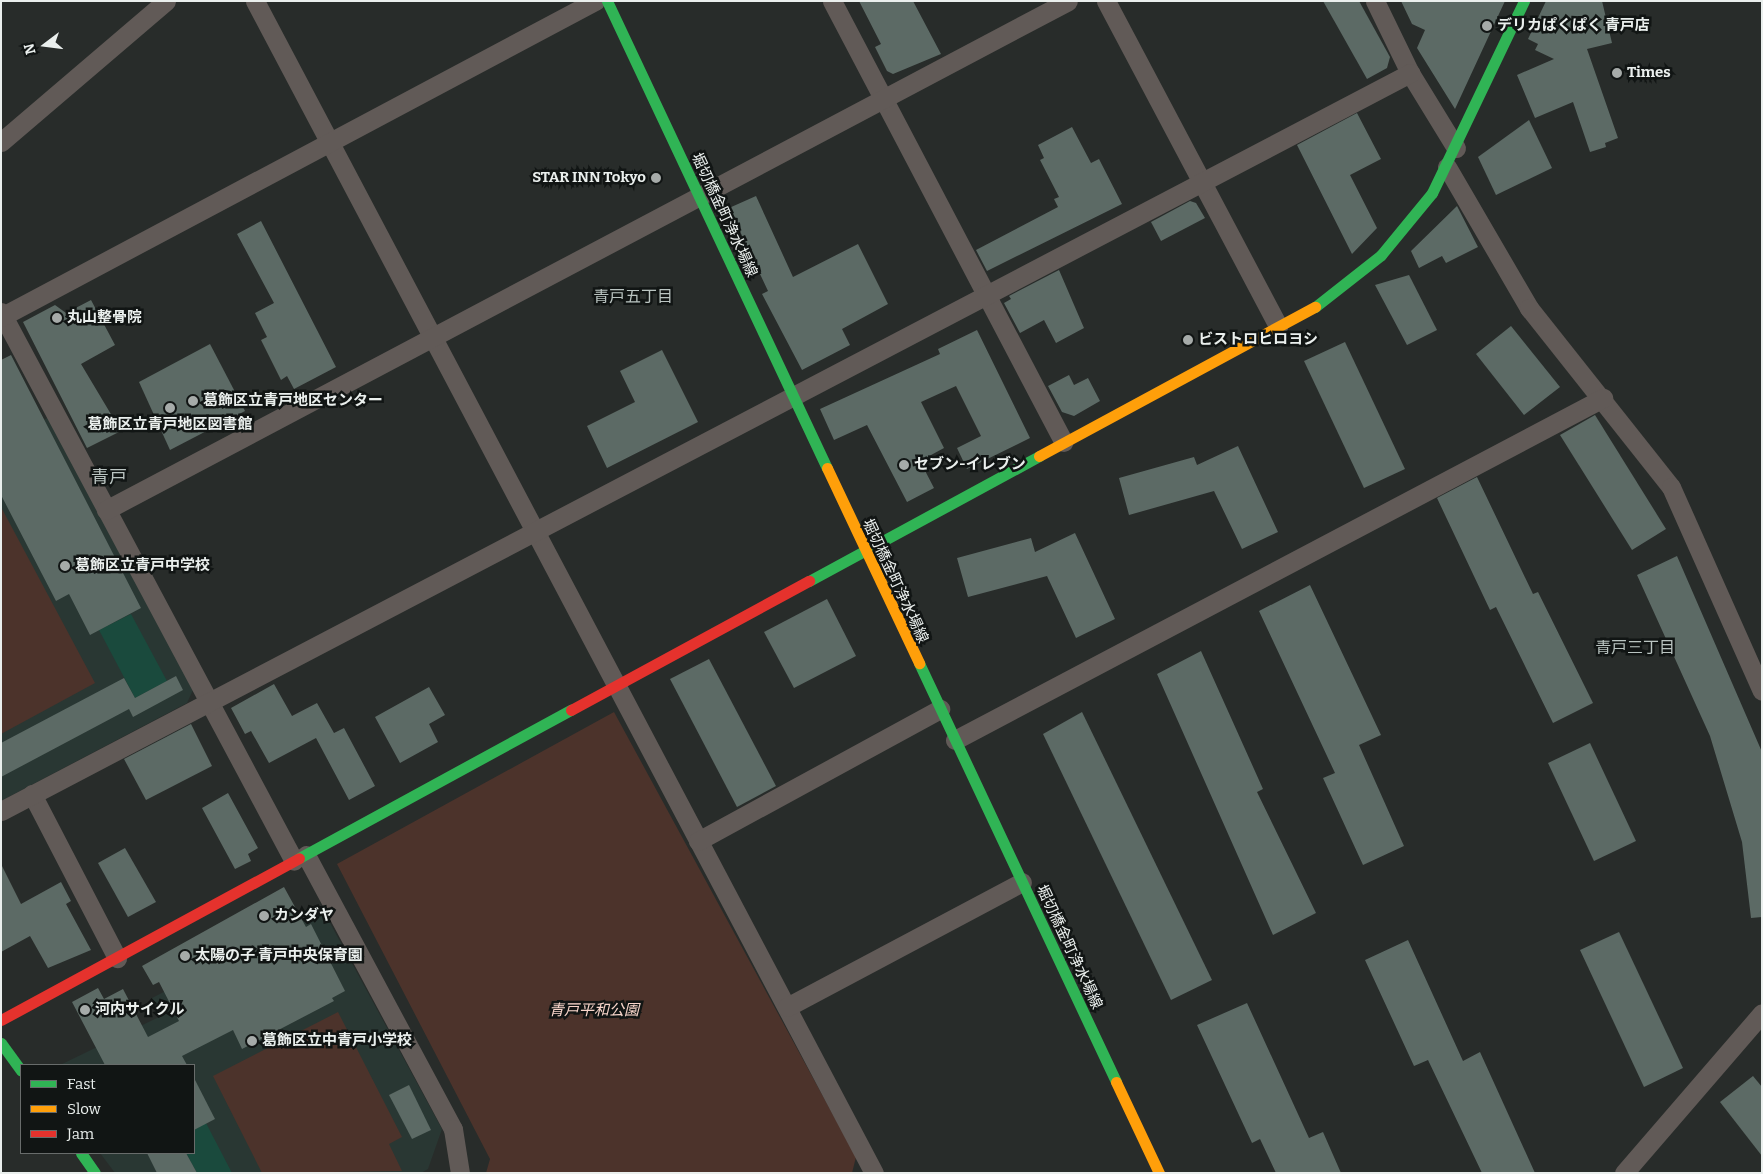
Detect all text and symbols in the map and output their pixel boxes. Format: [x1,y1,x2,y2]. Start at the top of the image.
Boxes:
place label: デリカぱくぱく 青戸店 [1497,17,1650,35]
north arrow [20,20,70,70]
marker: デリカぱくぱく 青戸店 [1481,20,1493,32]
text: N [20,42,40,56]
place label: Times [1627,64,1671,82]
marker: Times [1611,67,1623,79]
street label: 堀切橋金町浄水場線 [687,150,761,280]
place label: STAR INN Tokyo [532,169,646,187]
marker: STAR INN Tokyo [650,172,662,184]
district label: 青戸五丁目 [593,287,673,307]
place label: 丸山整骨院 [67,309,142,327]
marker: 丸山整骨院 [51,312,63,324]
place label: ビストロヒロヨシ [1198,331,1318,349]
marker: ビストロヒロヨシ [1182,334,1194,346]
place label: 葛飾区立青戸地区センター [203,392,383,410]
marker: 葛飾区立青戸地区センター [187,395,199,407]
marker: 葛飾区立青戸地区図書館 [164,402,176,414]
place label: 葛飾区立青戸地区図書館 [88,416,252,434]
place label: セブン-イレブン [914,456,1026,474]
marker: セブン-イレブン [898,459,910,471]
district label: 青戸 [91,466,127,488]
street label: 堀切橋金町浄水場線 [858,516,932,646]
place label: 葛飾区立青戸中学校 [75,557,210,575]
marker: 葛飾区立青戸中学校 [59,560,71,572]
district label: 青戸三丁目 [1595,638,1675,658]
street label: 堀切橋金町浄水場線 [1032,882,1106,1012]
place label: カンダヤ [274,907,334,925]
marker: カンダヤ [258,910,270,922]
place label: 太陽の子 青戸中央保育園 [195,947,363,965]
marker: 太陽の子 青戸中央保育園 [179,950,191,962]
place label: 河内サイクル [95,1001,185,1019]
park label: 青戸平和公園 [549,1002,639,1020]
marker: 河内サイクル [79,1004,91,1016]
place label: 葛飾区立中青戸小学校 [262,1032,412,1050]
marker: 葛飾区立中青戸小学校 [246,1035,258,1047]
legend [20,1064,195,1154]
text: Fast [67,1075,96,1093]
text: Slow [67,1100,101,1118]
text: Jam [67,1125,94,1143]

